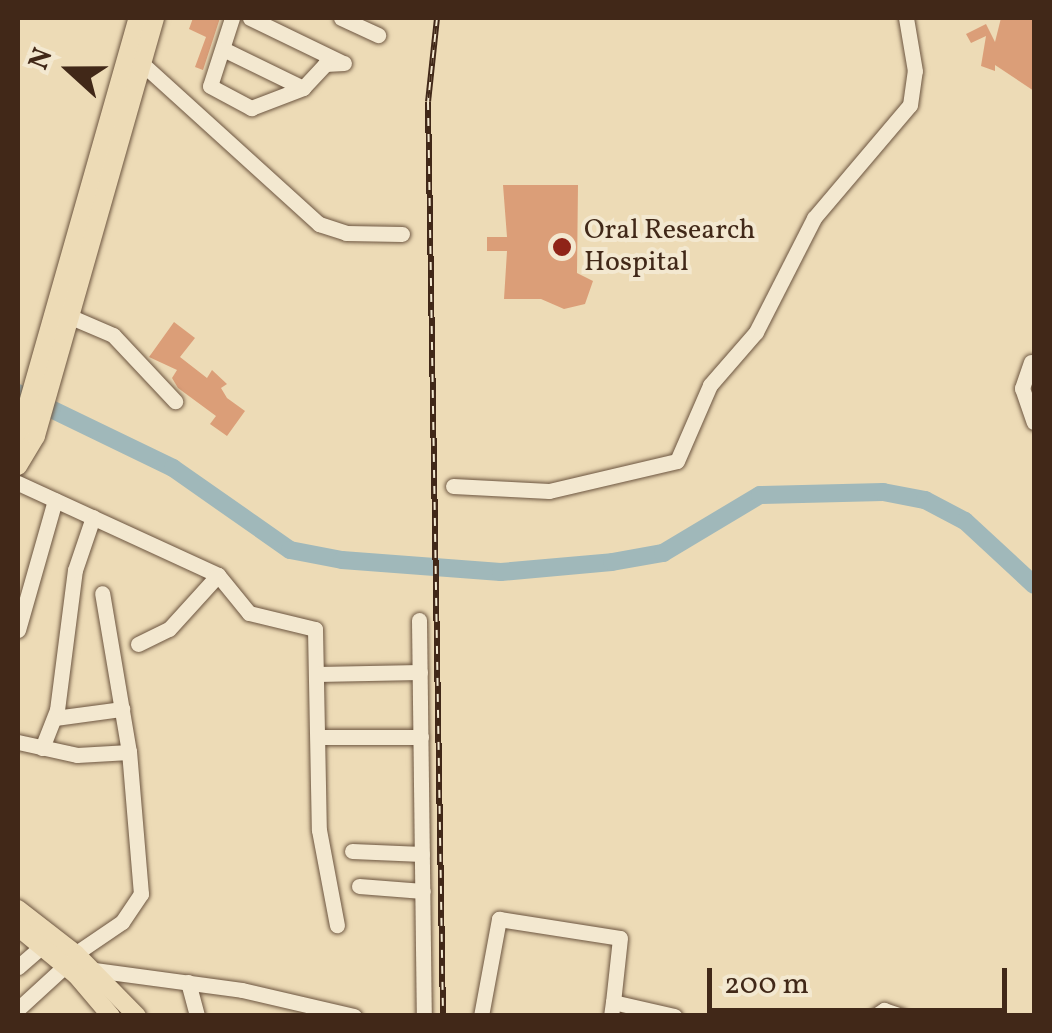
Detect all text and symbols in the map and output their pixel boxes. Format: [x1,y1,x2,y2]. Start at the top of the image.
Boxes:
north arrow [20,20,120,120]
text: N [20,43,63,76]
place label: Oral Research Hospital [584,214,755,280]
marker: Oral Research Hospital [549,234,575,260]
scale bar [712,948,1012,1010]
text: 200 m [724,964,809,1006]

